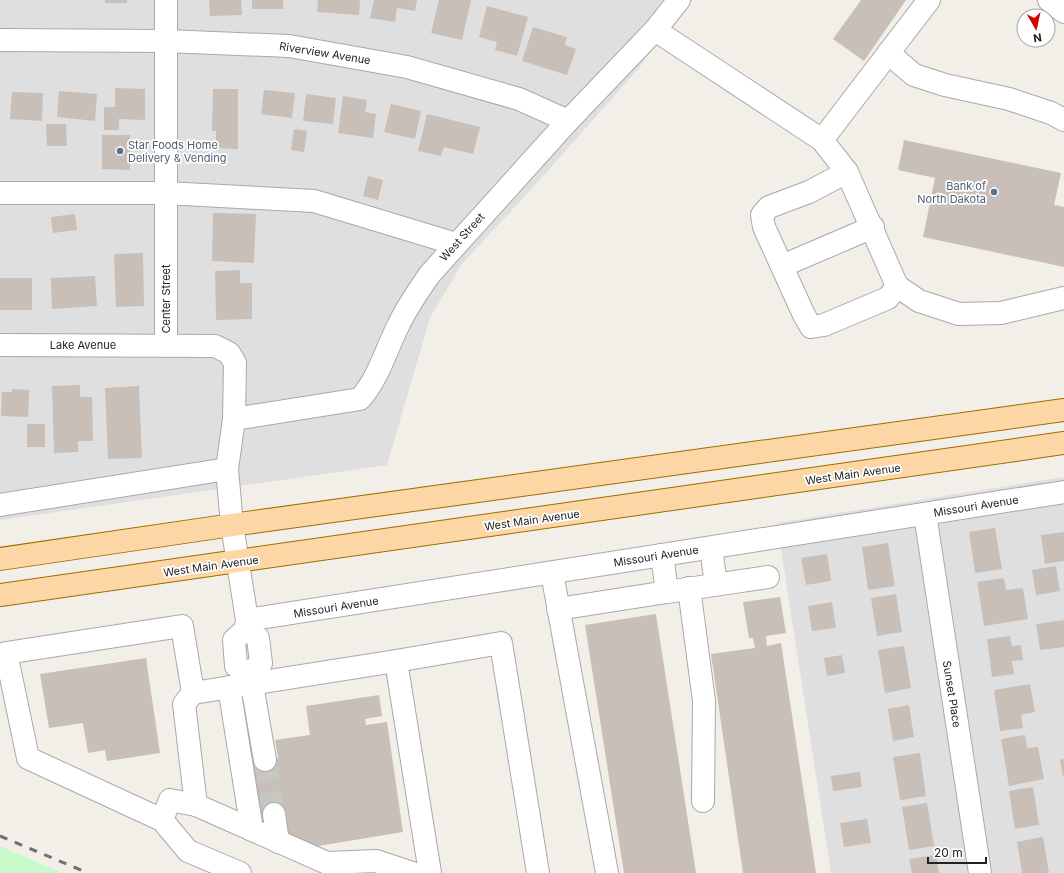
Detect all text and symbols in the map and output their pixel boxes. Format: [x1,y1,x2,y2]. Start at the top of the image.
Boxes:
north arrow [1016,8,1056,48]
text: N [1032,30,1043,45]
street label: Riverview Avenue [278,39,372,67]
place label: Star Foods Home Delivery & Vending [128,138,226,165]
marker: Star Foods Home Delivery & Vending [115,146,125,156]
place label: Bank of North Dakota [917,179,986,206]
marker: Bank of North Dakota [989,187,999,197]
street label: West Street [437,210,488,264]
street label: Center Street [159,264,173,334]
street label: Lake Avenue [50,338,116,352]
street label: West Main Avenue [804,460,902,488]
street label: Missouri Avenue [932,492,1020,520]
street label: West Main Avenue [483,506,581,534]
street label: Missouri Avenue [612,542,700,570]
street label: West Main Avenue [162,552,260,580]
street label: Missouri Avenue [292,593,380,621]
street label: Sunset Place [940,660,964,728]
scale bar [928,839,986,865]
text: 20 m [934,845,963,860]

